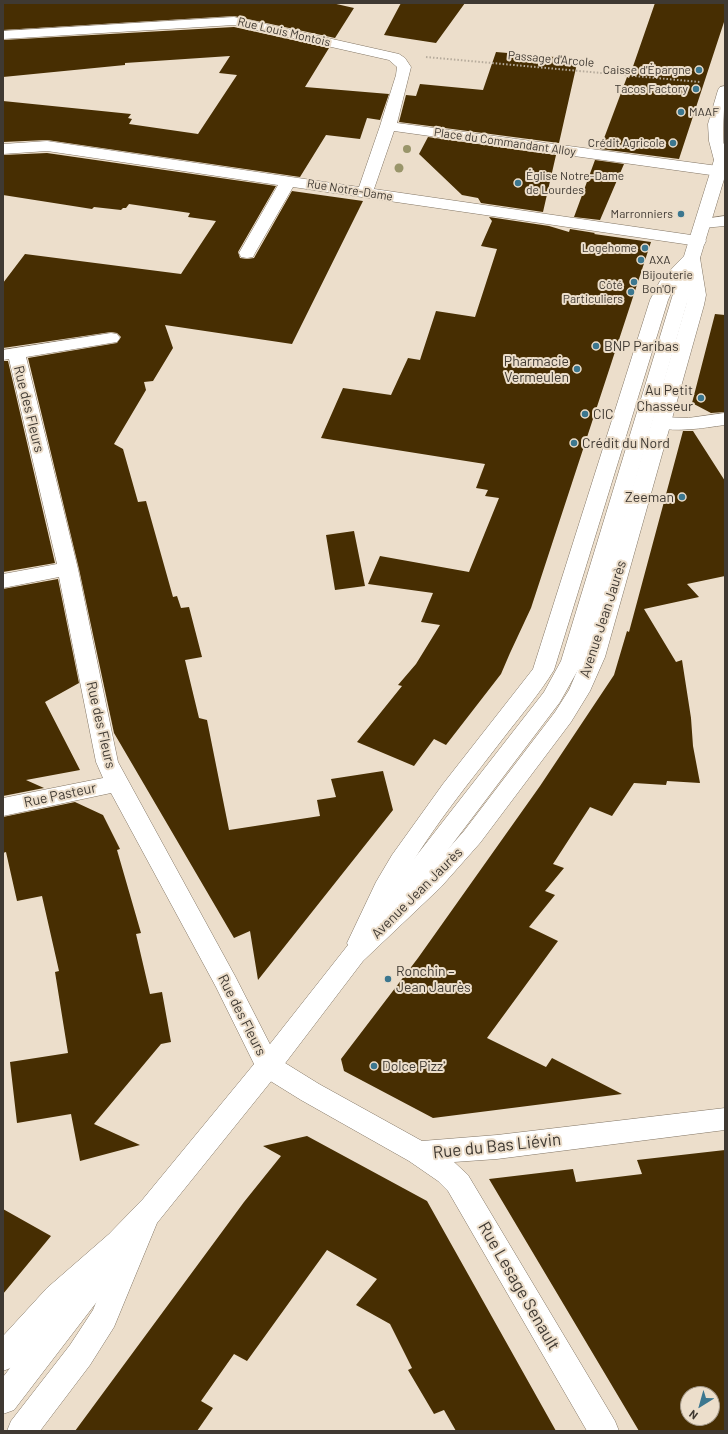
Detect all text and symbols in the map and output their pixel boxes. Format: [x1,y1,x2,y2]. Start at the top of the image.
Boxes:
street label: Rue Louis Montois [236,14,332,50]
street label: Passage d'Arcole [507,48,595,70]
place label: Caisse d'Épargne [603,63,691,77]
marker: Caisse d'Épargne [694,65,704,75]
place label: Tacos Factory [615,82,688,96]
marker: Tacos Factory [691,84,701,94]
place label: MAAF [689,105,719,119]
marker: MAAF [676,107,686,117]
street label: Place du Commandant Alloy [433,125,577,159]
place label: Crédit Agricole [588,136,665,150]
marker: Crédit Agricole [668,138,678,148]
place label: Église Notre-Dame de Lourdes [526,169,624,197]
street label: Rue Notre-Dame [306,176,394,204]
marker: Église Notre-Dame de Lourdes [513,178,523,188]
place label: Marronniers [611,207,673,221]
marker: Marronniers [676,209,686,219]
place label: Logehome [582,241,637,255]
marker: Logehome [640,243,650,253]
place label: AXA [649,253,671,267]
marker: AXA [636,255,646,265]
place label: Bijouterie Bon'Or [642,268,693,296]
marker: Bijouterie Bon'Or [629,277,639,287]
place label: Côté Particuliers [563,278,623,306]
marker: Côté Particuliers [626,287,636,297]
place label: BNP Paribas [604,338,679,354]
marker: BNP Paribas [591,341,601,351]
place label: Pharmacie Vermeulen [504,353,569,386]
street label: Rue des Fleurs [10,364,48,454]
marker: Pharmacie Vermeulen [572,364,582,374]
place label: Au Petit Chasseur [636,382,693,414]
marker: Au Petit Chasseur [696,393,706,403]
place label: CIC [593,406,614,422]
marker: CIC [580,409,590,419]
place label: Crédit du Nord [582,435,670,451]
marker: Crédit du Nord [569,438,579,448]
place label: Zeeman [625,489,674,505]
marker: Zeeman [677,492,687,502]
street label: Avenue Jean Jaurès [576,558,630,680]
street label: Rue des Fleurs [83,680,119,770]
street label: Rue Pasteur [22,779,98,811]
street label: Avenue Jean Jaurès [368,844,466,942]
place label: Ronchin – Jean Jaurès [396,963,471,996]
street label: Rue des Fleurs [214,972,270,1058]
marker: Ronchin – Jean Jaurès [383,974,393,984]
place label: Dolce Pizz' [382,1058,445,1074]
marker: Dolce Pizz' [369,1061,379,1071]
street label: Rue du Bas Liévin [432,1129,562,1163]
street label: Rue Lesage Senault [474,1218,564,1354]
north arrow [680,1386,720,1426]
text: N [686,1408,700,1423]

